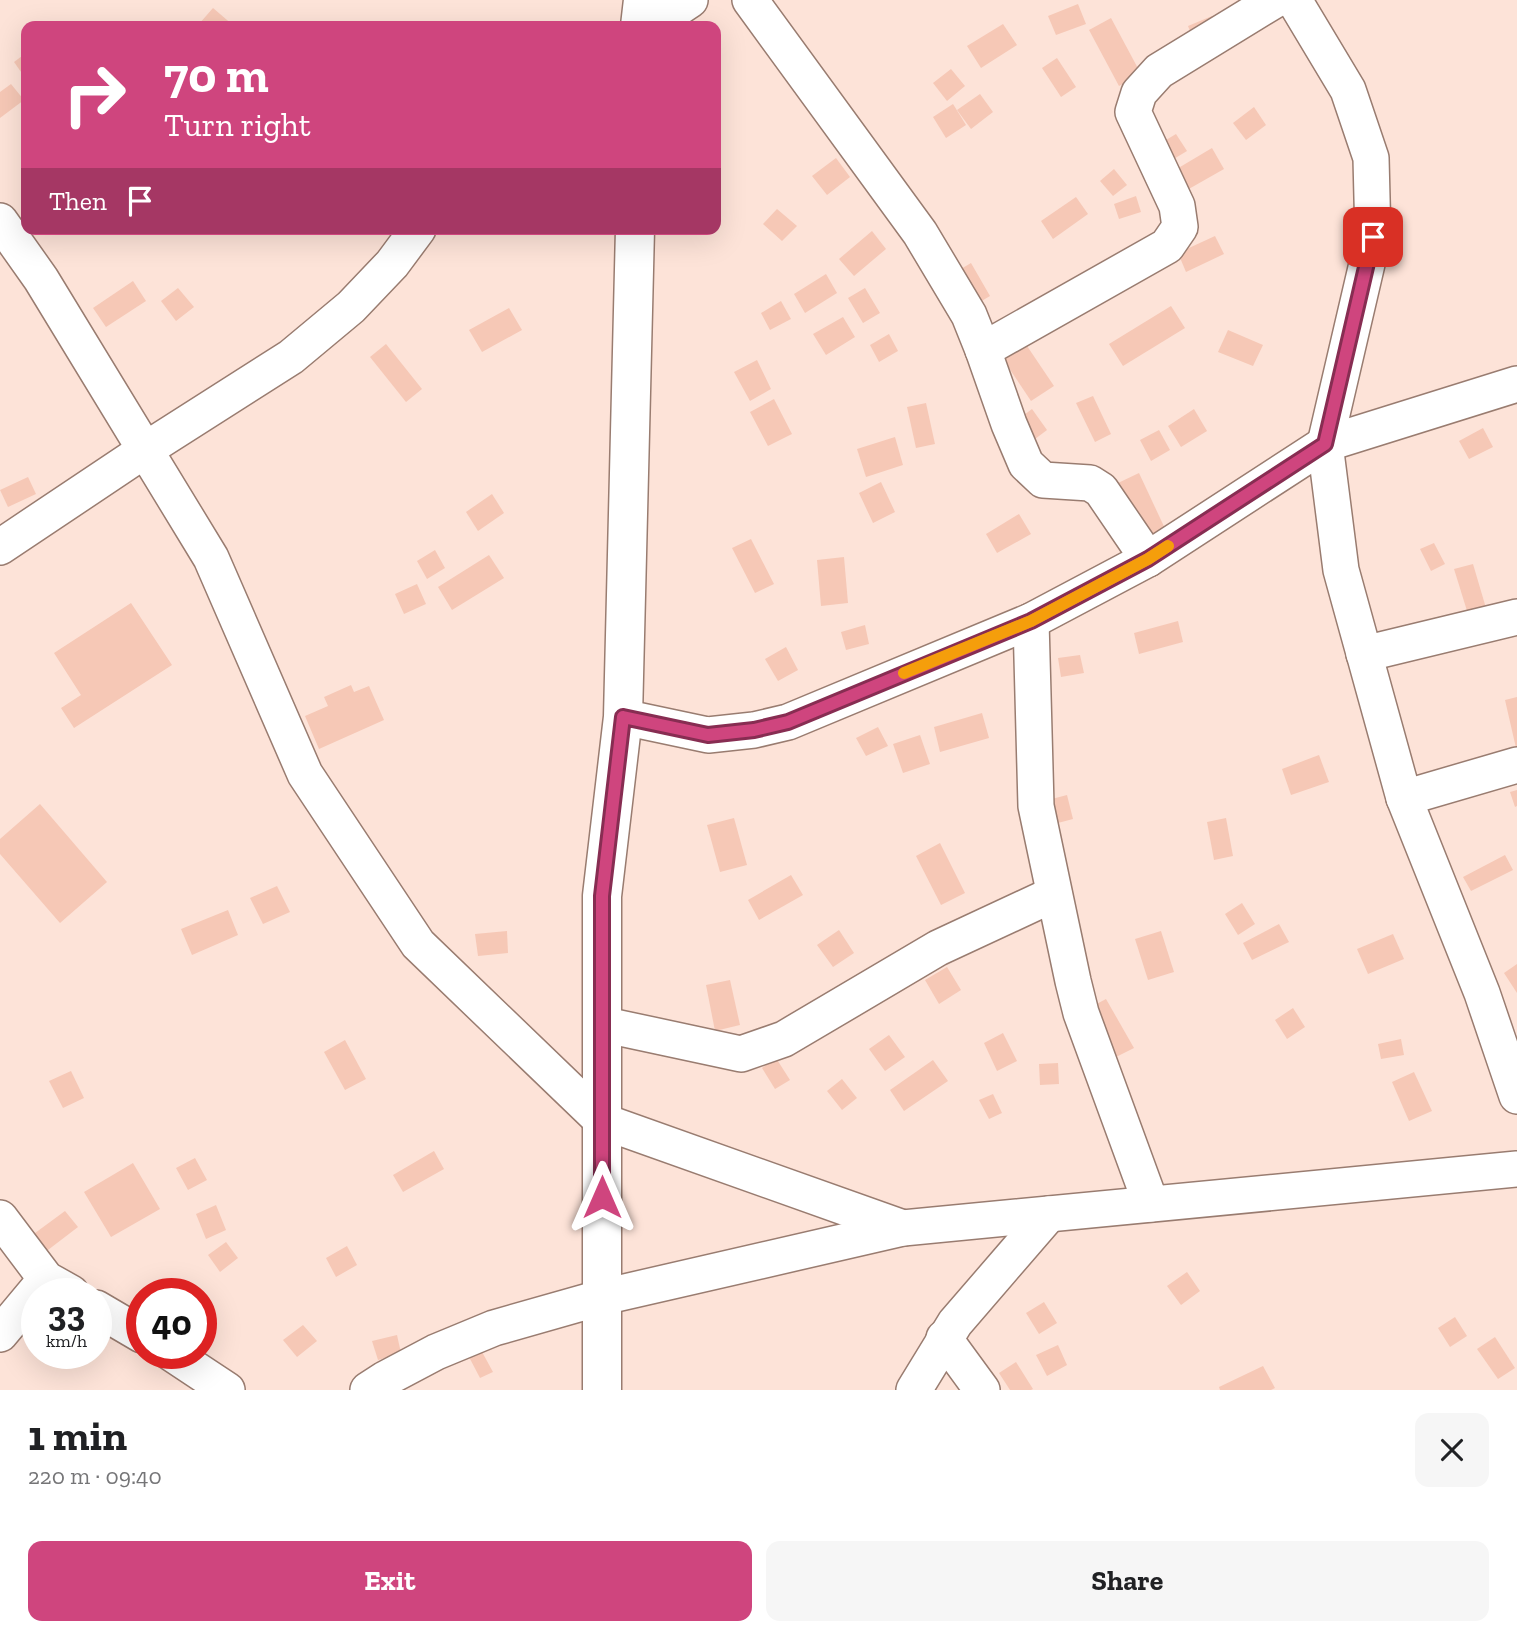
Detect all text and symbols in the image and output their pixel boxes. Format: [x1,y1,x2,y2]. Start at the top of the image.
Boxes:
text: 70 m [164,46,269,105]
icon: right [49,49,140,140]
text: Turn right [164,106,311,144]
icon: arrive [121,182,159,220]
text: Then [49,185,107,217]
pin [1343,207,1403,267]
icon: arrive [1354,218,1392,256]
position arrow [565,1160,639,1234]
speed limit sign: 40 [126,1278,217,1369]
text: 33 [48,1293,85,1335]
text: km/h [46,1330,87,1352]
text: 1 min [28,1410,127,1461]
button: close [1415,1413,1489,1487]
text: 220 m · 09:40 [28,1462,162,1490]
button: Exit [28,1541,752,1621]
button: Share [766,1541,1489,1621]

